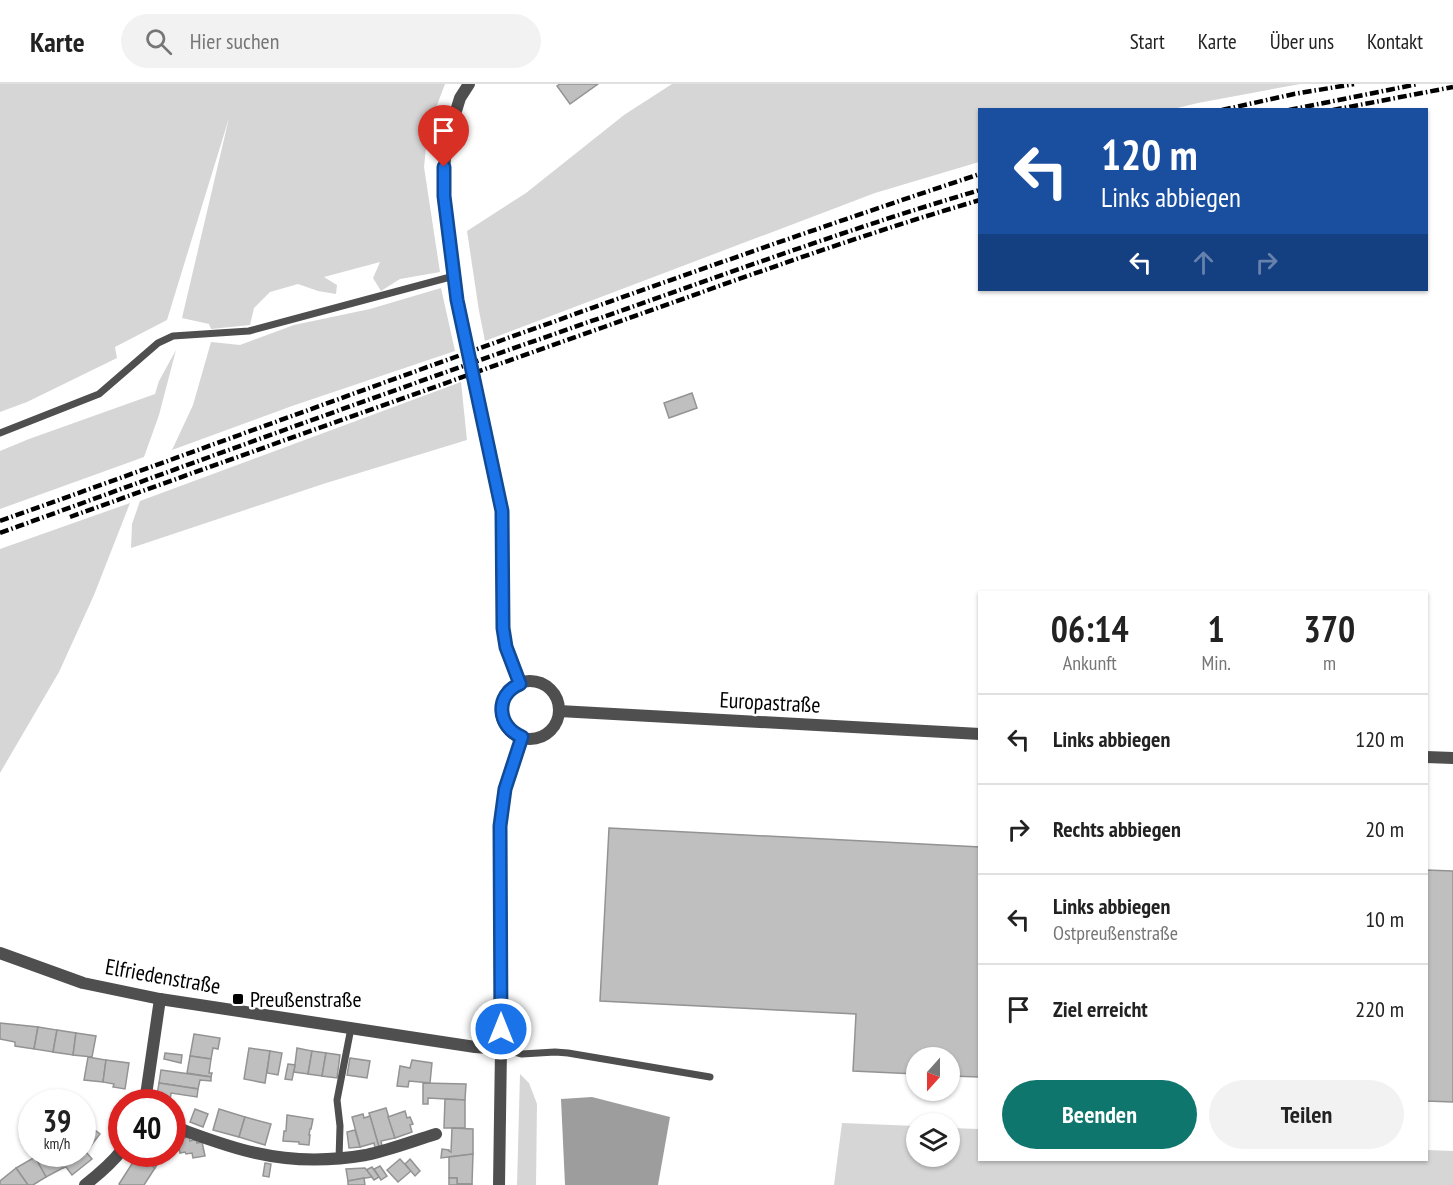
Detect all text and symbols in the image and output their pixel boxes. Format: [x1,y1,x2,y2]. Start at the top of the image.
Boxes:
search box [121,14,541,68]
text: Karte [30,23,85,60]
icon: search [142,25,175,58]
text: Hier suchen [190,27,279,55]
text: Start [1130,28,1165,55]
text: Karte [1198,28,1237,55]
text: Über uns [1270,28,1334,55]
text: Kontakt [1367,28,1423,55]
pin [418,105,469,167]
icon: arrive [427,114,460,147]
text: 120 m [1101,127,1198,182]
icon: left [1002,132,1080,210]
text: Links abbiegen [1101,180,1241,214]
icon: left [1124,246,1157,279]
icon: ahead [1187,246,1220,279]
icon: right [1250,246,1283,279]
text: 06:14 [1051,605,1129,652]
text: 1 [1208,605,1225,652]
text: 370 [1304,605,1355,652]
text: Ankunft [1063,650,1117,676]
text: Min. [1201,650,1231,676]
text: m [1323,650,1336,676]
street label: Europastraße [719,685,821,719]
icon: left [1002,723,1035,756]
text: Links abbiegen [1053,725,1170,753]
text: 120 m [1355,725,1404,753]
icon: right [1002,813,1035,846]
text: Rechts abbiegen [1053,815,1181,843]
text: 20 m [1365,815,1404,843]
text: Links abbiegen [1053,892,1170,920]
icon: left [1002,903,1035,936]
text: 10 m [1365,905,1404,933]
text: Ostpreußenstraße [1053,920,1178,946]
street label: Elfriedenstraße [103,952,223,1000]
place label: Preußenstraße [250,985,362,1013]
marker: Preußenstraße [231,992,245,1006]
icon: arrive [1002,993,1035,1026]
text: Ziel erreicht [1053,995,1148,1023]
text: 220 m [1355,995,1404,1023]
position arrow [469,997,533,1061]
north arrow [906,1047,960,1101]
map controls [906,1047,960,1167]
button: Beenden [1002,1080,1197,1149]
button: Teilen [1209,1080,1404,1149]
speed limit sign: 40 [108,1089,186,1167]
text: 39 [43,1101,71,1140]
button: layers [906,1113,960,1167]
text: km/h [44,1134,70,1153]

